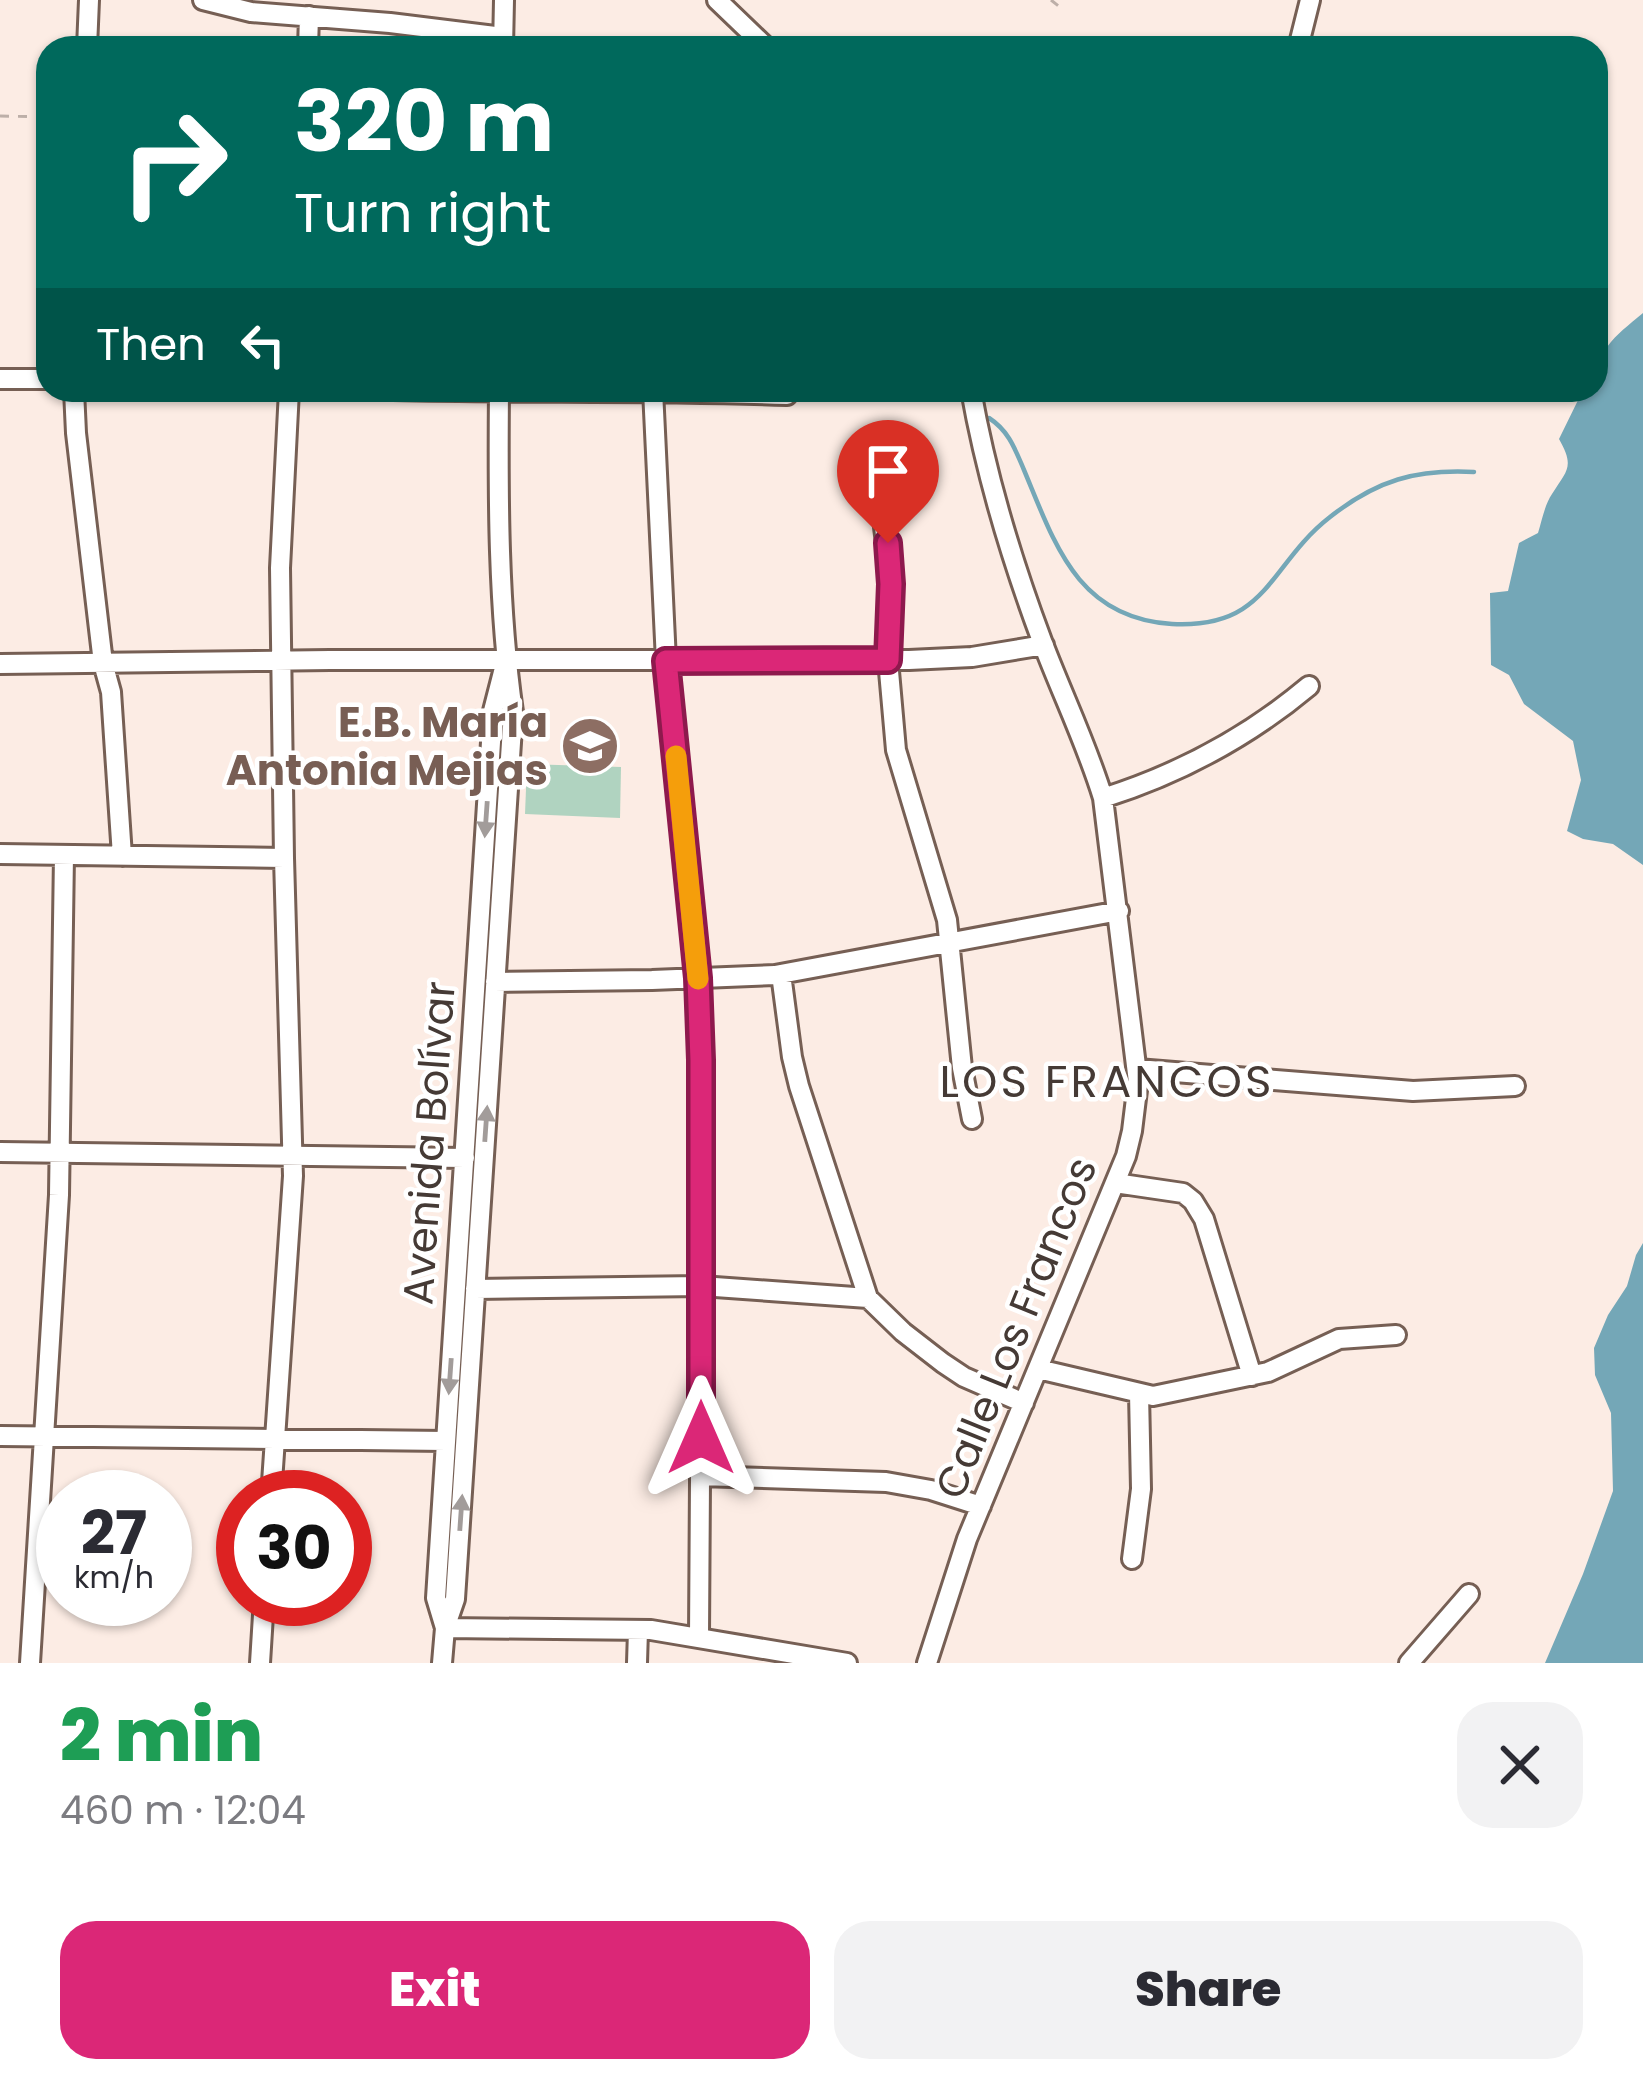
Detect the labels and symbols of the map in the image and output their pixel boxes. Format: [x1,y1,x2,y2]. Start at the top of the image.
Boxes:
pin [837,420,939,543]
place label: E.B. María Antonia Mejias [226,693,548,800]
school or university icon: E.B. María Antonia Mejias [559,715,621,777]
one-way arrow [477,801,496,838]
street label: Avenida Bolívar [388,979,470,1307]
district label: LOS FRANCOS [940,1050,1274,1113]
one-way arrow [477,1104,496,1142]
street label: Calle Los Francos [921,1149,1111,1507]
one-way arrow [441,1358,460,1395]
position arrow [638,1375,764,1501]
speed limit sign: 30 [216,1470,372,1626]
one-way arrow [452,1493,471,1531]

